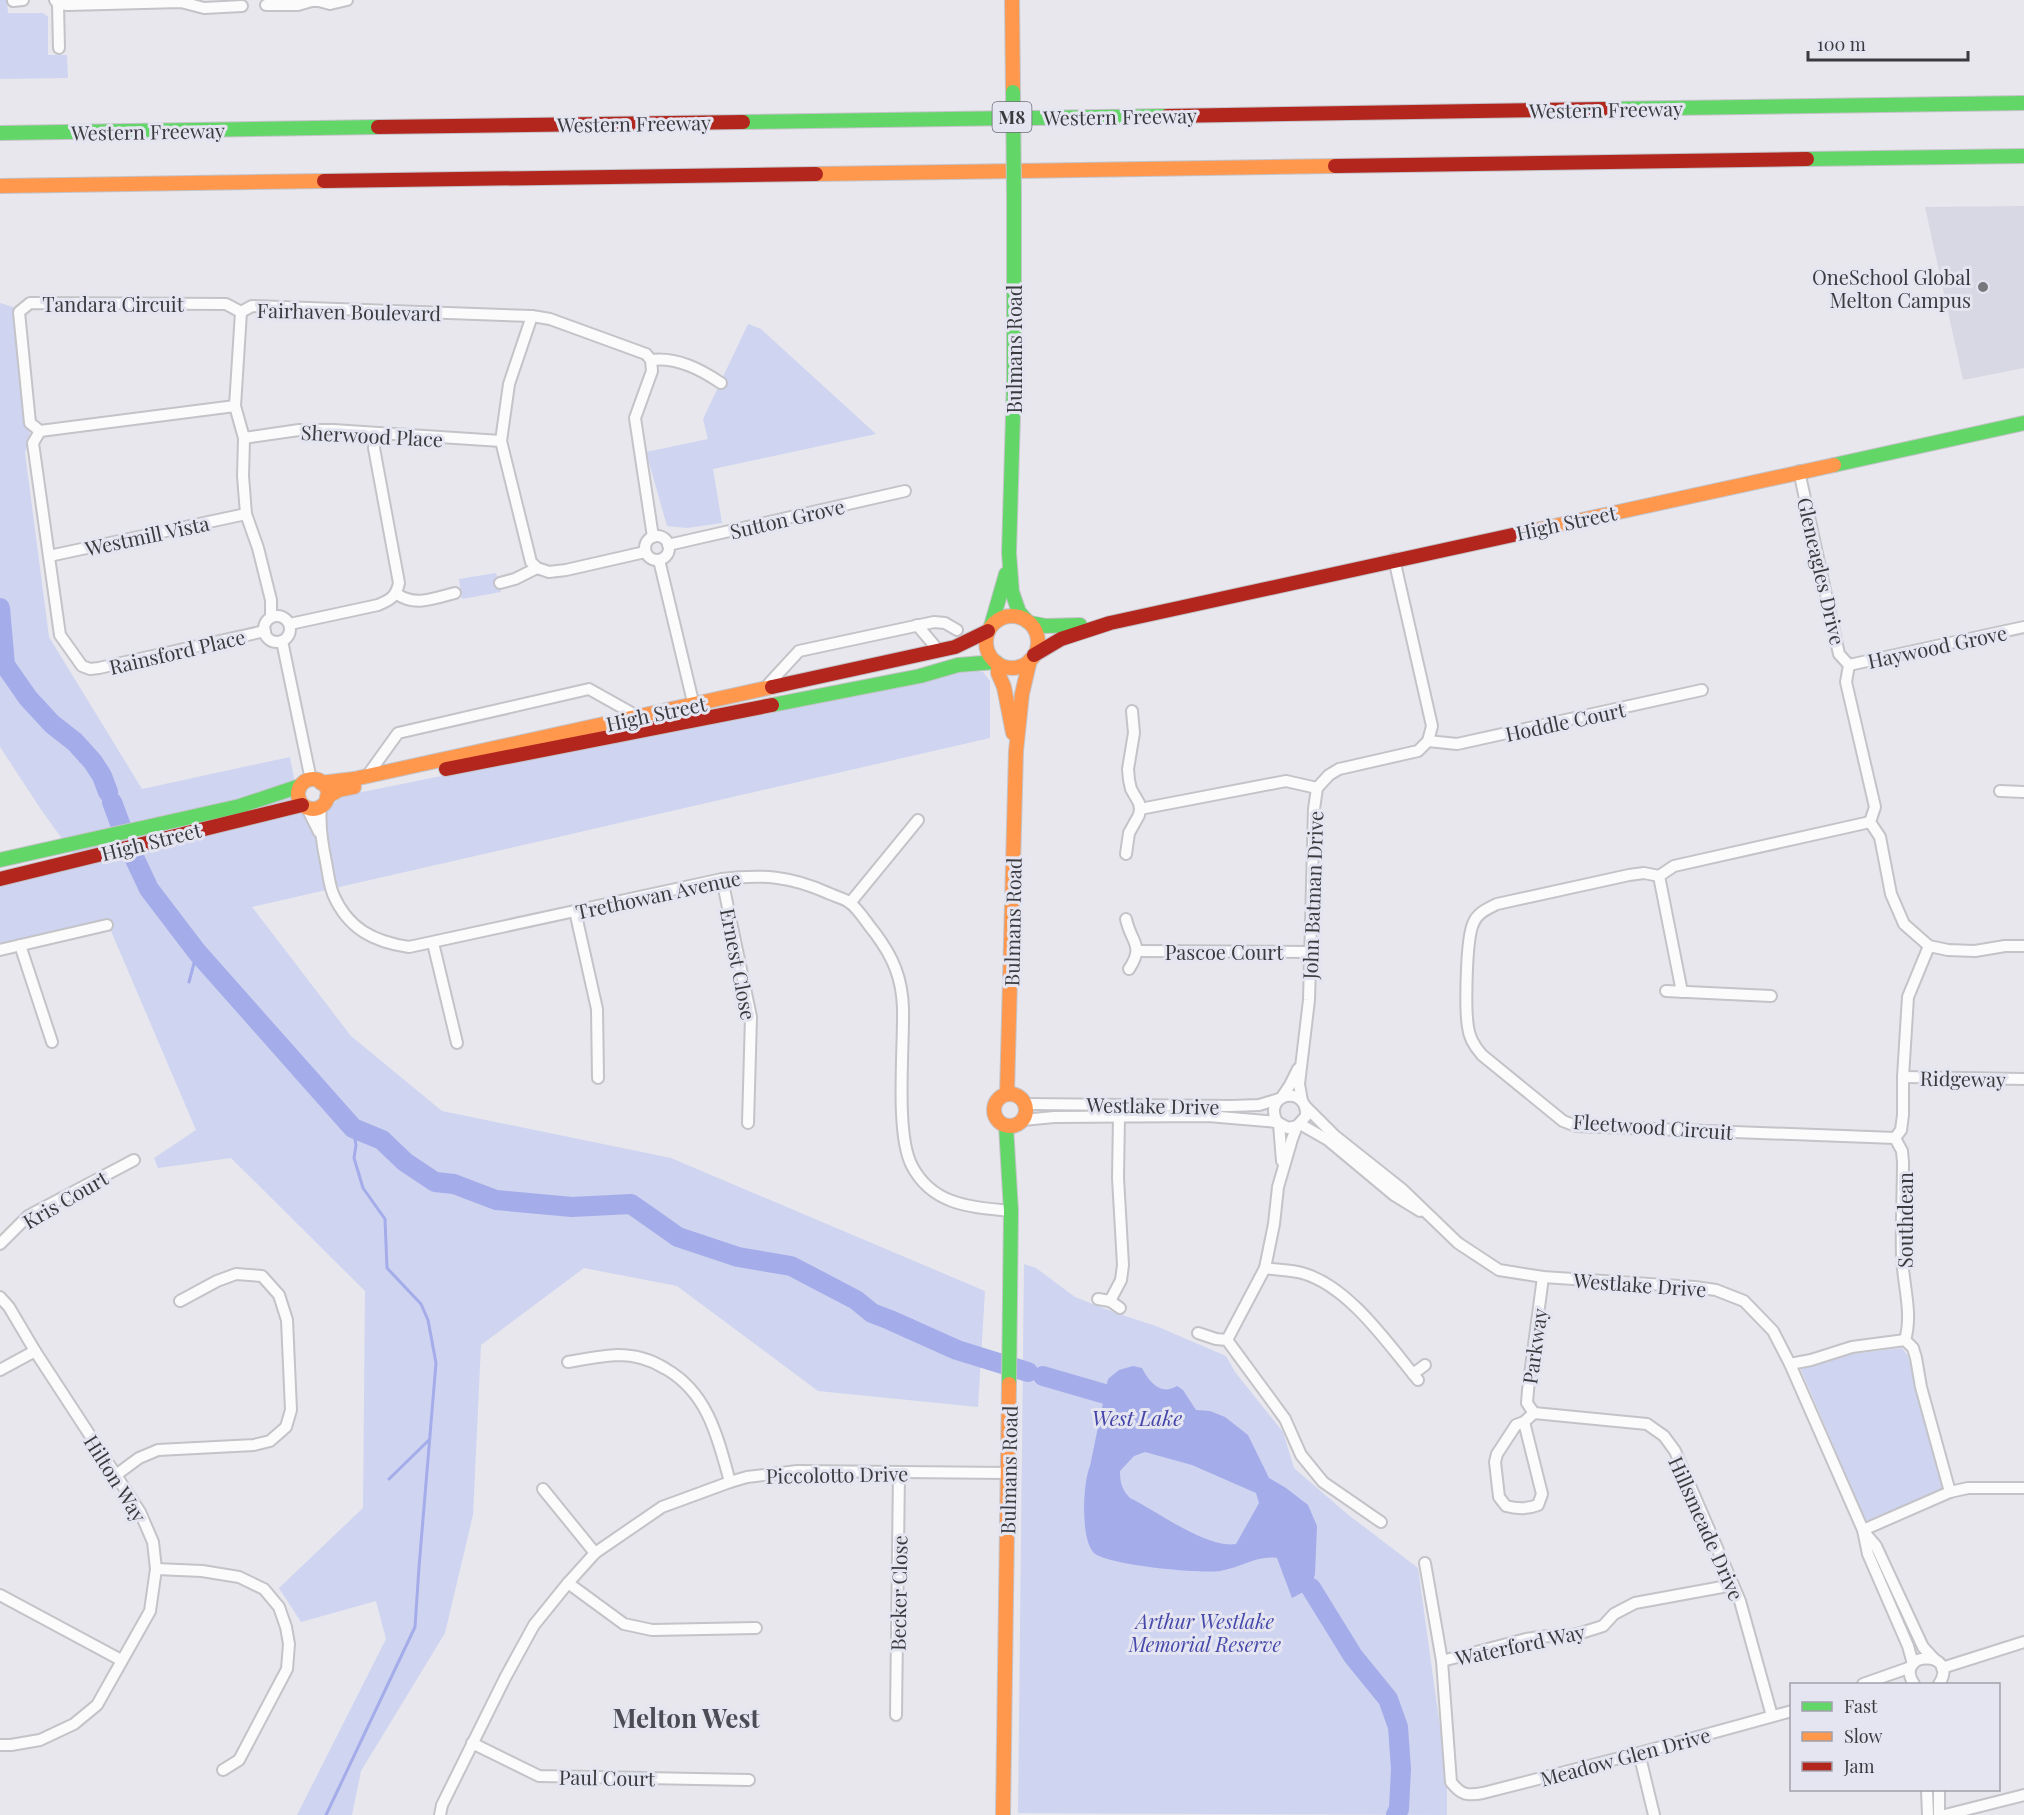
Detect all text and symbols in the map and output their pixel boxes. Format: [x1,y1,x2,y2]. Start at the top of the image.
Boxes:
scale bar [1808,24,1968,62]
text: 100 m [1817,32,1866,56]
street label: Western Freeway [1528,94,1683,124]
street label: Western Freeway [1042,101,1197,131]
road number: M8 [992,102,1032,132]
street label: Western Freeway [556,108,711,138]
street label: Western Freeway [70,116,225,146]
place label: OneSchool Global Melton Campus [1812,263,1971,313]
marker: OneSchool Global Melton Campus [1976,280,1990,294]
street label: Bulmans Road [1000,284,1027,413]
street label: Tandara Circuit [42,290,185,317]
street label: Fairhaven Boulevard [257,296,442,326]
street label: Sherwood Place [300,418,444,452]
street label: Sutton Grove [727,492,847,544]
street label: Gleneagles Drive [1792,495,1852,647]
street label: High Street [1513,498,1620,546]
street label: Westmill Vista [82,509,212,562]
street label: Haywood Grove [1865,618,2009,674]
street label: Rainsford Place [106,622,248,680]
street label: High Street [603,689,710,737]
street label: Hoddle Court [1503,695,1628,747]
street label: John Batman Drive [1296,810,1328,981]
street label: High Street [98,815,205,866]
street label: Bulmans Road [997,857,1027,987]
street label: Trethowan Avenue [573,863,743,925]
street label: Ernest Close [715,906,763,1022]
street label: Pascoe Court [1165,938,1284,965]
street label: Ridgeway [1920,1064,2006,1092]
street label: Westlake Drive [1085,1090,1220,1120]
street label: Fleetwood Circuit [1572,1107,1735,1145]
street label: Kris Court [17,1163,113,1234]
street label: Southdean [1891,1172,1918,1268]
street label: Westlake Drive [1572,1266,1707,1302]
street label: Parkway [1515,1306,1553,1386]
water label: West Lake [1092,1403,1182,1431]
street label: Bulmans Road [993,1405,1023,1535]
street label: Hilton Way [79,1429,153,1527]
street label: Hillsmeade Drive [1663,1452,1751,1604]
street label: Piccolotto Drive [766,1459,908,1489]
street label: Becker Close [883,1535,913,1651]
park label: Arthur Westlake Memorial Reserve [1128,1607,1281,1657]
street label: Waterford Way [1452,1617,1587,1671]
legend [1790,1683,2000,1791]
text: Fast [1844,1694,1878,1718]
district label: Melton West [612,1700,760,1735]
street label: Meadow Glen Drive [1537,1720,1713,1792]
text: Slow [1844,1724,1882,1748]
text: Jam [1843,1754,1874,1778]
street label: Paul Court [559,1763,656,1791]

